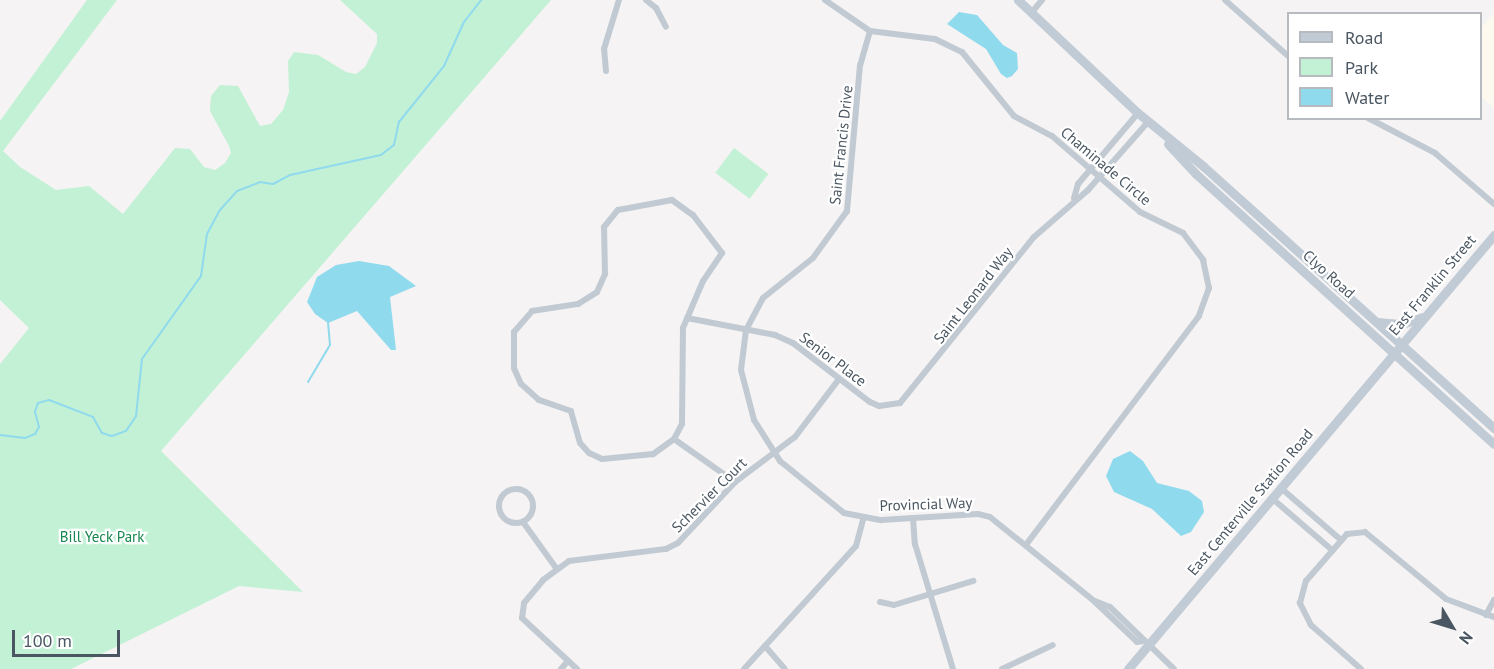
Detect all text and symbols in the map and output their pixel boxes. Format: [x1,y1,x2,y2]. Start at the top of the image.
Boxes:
legend [1287,12,1482,120]
text: Road [1345,26,1383,49]
text: Park [1345,56,1378,79]
street label: Saint Francis Drive [826,84,856,206]
text: Water [1345,86,1389,109]
street label: Chaminade Circle [1057,123,1155,209]
street label: East Franklin Street [1385,231,1479,339]
street label: Saint Leonard Way [930,243,1016,347]
street label: Clyo Road [1299,246,1359,302]
street label: Senior Place [796,328,870,390]
street label: East Centerville Station Road [1183,425,1317,579]
street label: Schervier Court [668,454,750,536]
street label: Provincial Way [879,493,973,515]
park label: Bill Yeck Park [59,528,145,546]
north arrow [1422,597,1482,657]
scale bar [15,618,123,656]
text: N [1455,628,1477,648]
text: 100 m [23,629,72,652]

